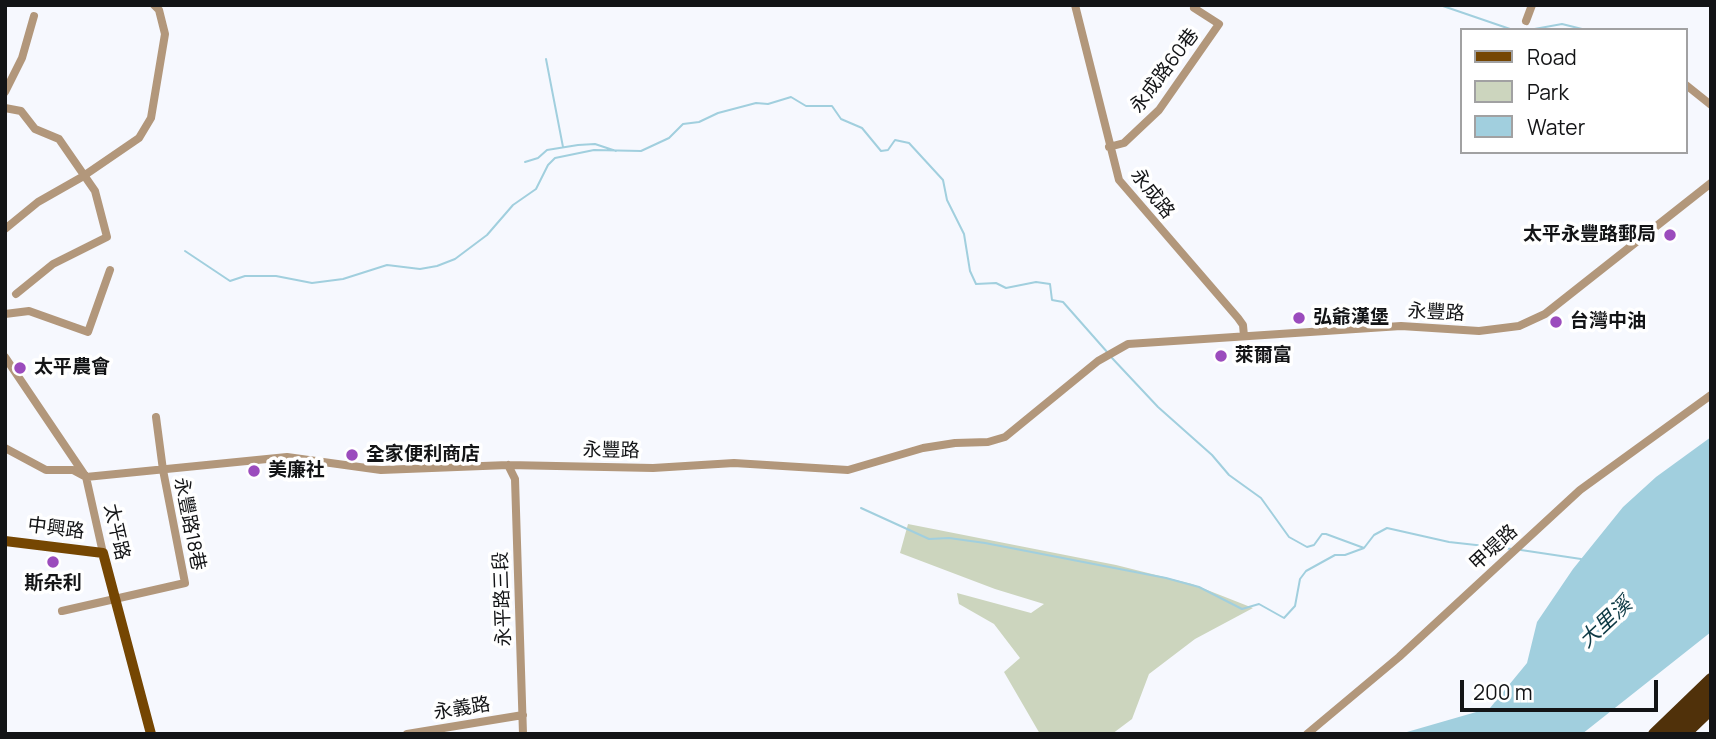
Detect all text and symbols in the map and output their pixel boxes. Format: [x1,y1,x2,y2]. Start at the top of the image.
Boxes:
street label: 永成路60巷 [1126,24,1204,118]
legend [1460,28,1688,154]
text: Road [1527,43,1577,71]
text: Park [1527,78,1569,106]
text: Water [1527,113,1585,141]
street label: 永成路 [1125,165,1179,223]
place label: 太平永豐路郵局 [1523,224,1656,246]
marker: 太平永豐路郵局 [1662,227,1678,243]
street label: 永豐路 [1407,300,1465,326]
place label: 弘爺漢堡 [1313,307,1389,329]
marker: 弘爺漢堡 [1291,310,1307,326]
place label: 台灣中油 [1570,311,1646,333]
marker: 台灣中油 [1548,314,1564,330]
place label: 萊爾富 [1235,345,1292,367]
marker: 萊爾富 [1213,348,1229,364]
place label: 太平農會 [34,357,110,379]
marker: 太平農會 [12,360,28,376]
street label: 永豐路 [582,439,640,463]
place label: 全家便利商店 [366,444,480,466]
marker: 全家便利商店 [344,447,360,463]
place label: 美廉社 [268,460,325,482]
marker: 美廉社 [246,463,262,479]
street label: 永豐路18巷 [169,475,209,573]
street label: 太平路 [98,502,134,562]
street label: 中興路 [26,514,86,544]
street label: 甲堤路 [1465,520,1523,576]
street label: 永平路三段 [490,551,516,647]
marker: 斯朵利 [45,554,61,570]
place label: 斯朵利 [25,573,81,595]
water label: 大里溪 [1574,592,1638,654]
scale bar [1464,666,1662,710]
text: 200 m [1473,678,1533,706]
street label: 永義路 [432,693,492,725]

